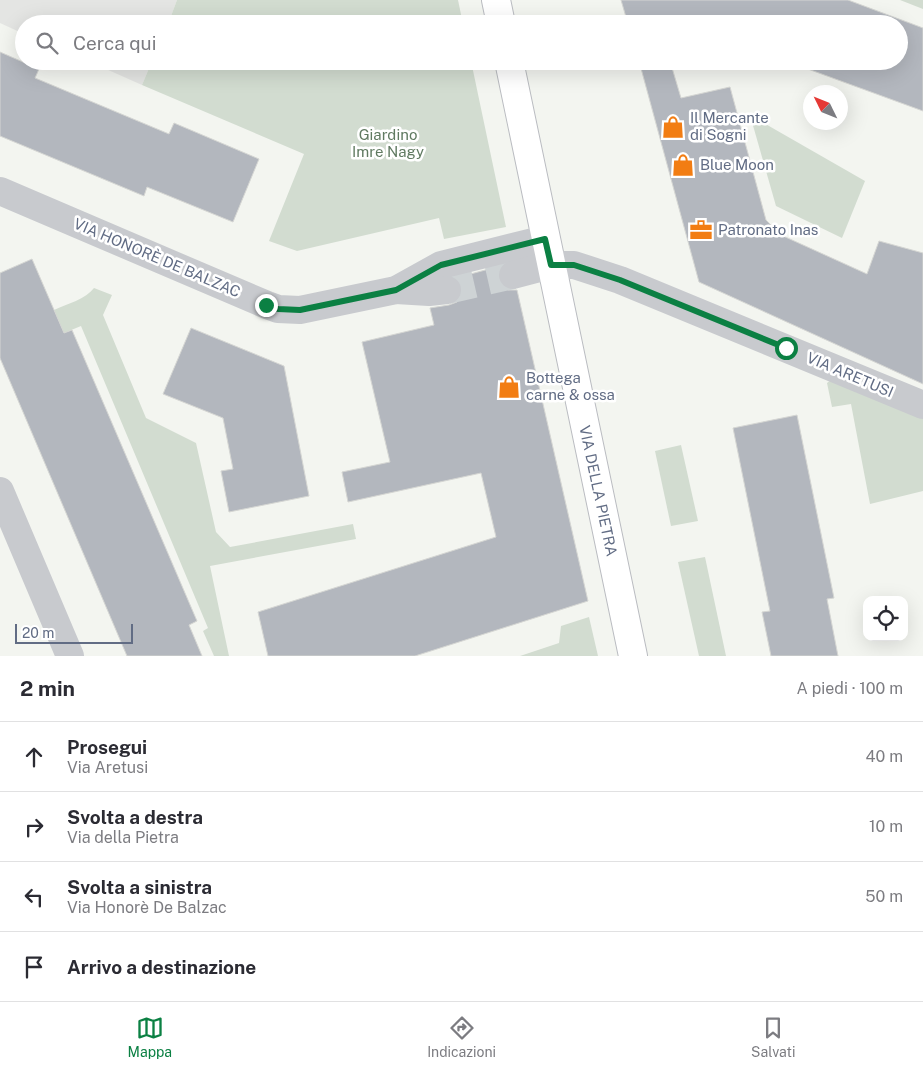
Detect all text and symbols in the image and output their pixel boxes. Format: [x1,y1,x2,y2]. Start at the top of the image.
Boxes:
search box [15,15,908,70]
icon: search [33,29,61,57]
text: Cerca qui [73,32,156,54]
north arrow [803,85,848,130]
place label: Il Mercante di Sogni [690,109,769,143]
shop icon: Il Mercante di Sogni [660,114,686,140]
park label: Giardino Imre Nagy [352,126,424,160]
shop icon: Blue Moon [670,152,696,178]
place label: Blue Moon [700,156,774,173]
street label: VIA HONORÈ DE BALZAC [71,215,243,300]
office icon: Patronato Inas [688,217,714,243]
place label: Patronato Inas [718,221,818,238]
route end [255,294,278,317]
route start [775,337,798,360]
street label: VIA ARETUSI [804,349,896,400]
place label: Bottega carne & ossa [526,369,615,403]
shop icon: Bottega carne & ossa [496,374,522,400]
street label: VIA DELLA PIETRA [576,424,621,558]
map controls [863,596,908,641]
button: locate [863,596,908,641]
scale bar [15,621,132,644]
text: 20 m [22,625,54,641]
text: 2 min [20,676,75,701]
text: A piedi · 100 m [797,679,903,698]
text: Prosegui [67,736,147,758]
icon: ahead [20,743,48,771]
text: 40 m [865,747,903,766]
text: Via Aretusi [67,758,148,777]
text: Svolta a destra [67,806,203,828]
icon: right [20,813,48,841]
text: 10 m [869,817,903,836]
text: Via della Pietra [67,828,179,847]
text: Svolta a sinistra [67,876,212,898]
icon: left [20,883,48,911]
text: 50 m [865,887,903,906]
text: Via Honorè De Balzac [67,898,227,917]
icon: arrive [20,953,48,981]
text: Arrivo a destinazione [67,956,256,978]
tab: Mappa [128,1014,172,1060]
tab: Indicazioni [427,1014,496,1060]
tab: Salvati [751,1014,795,1060]

